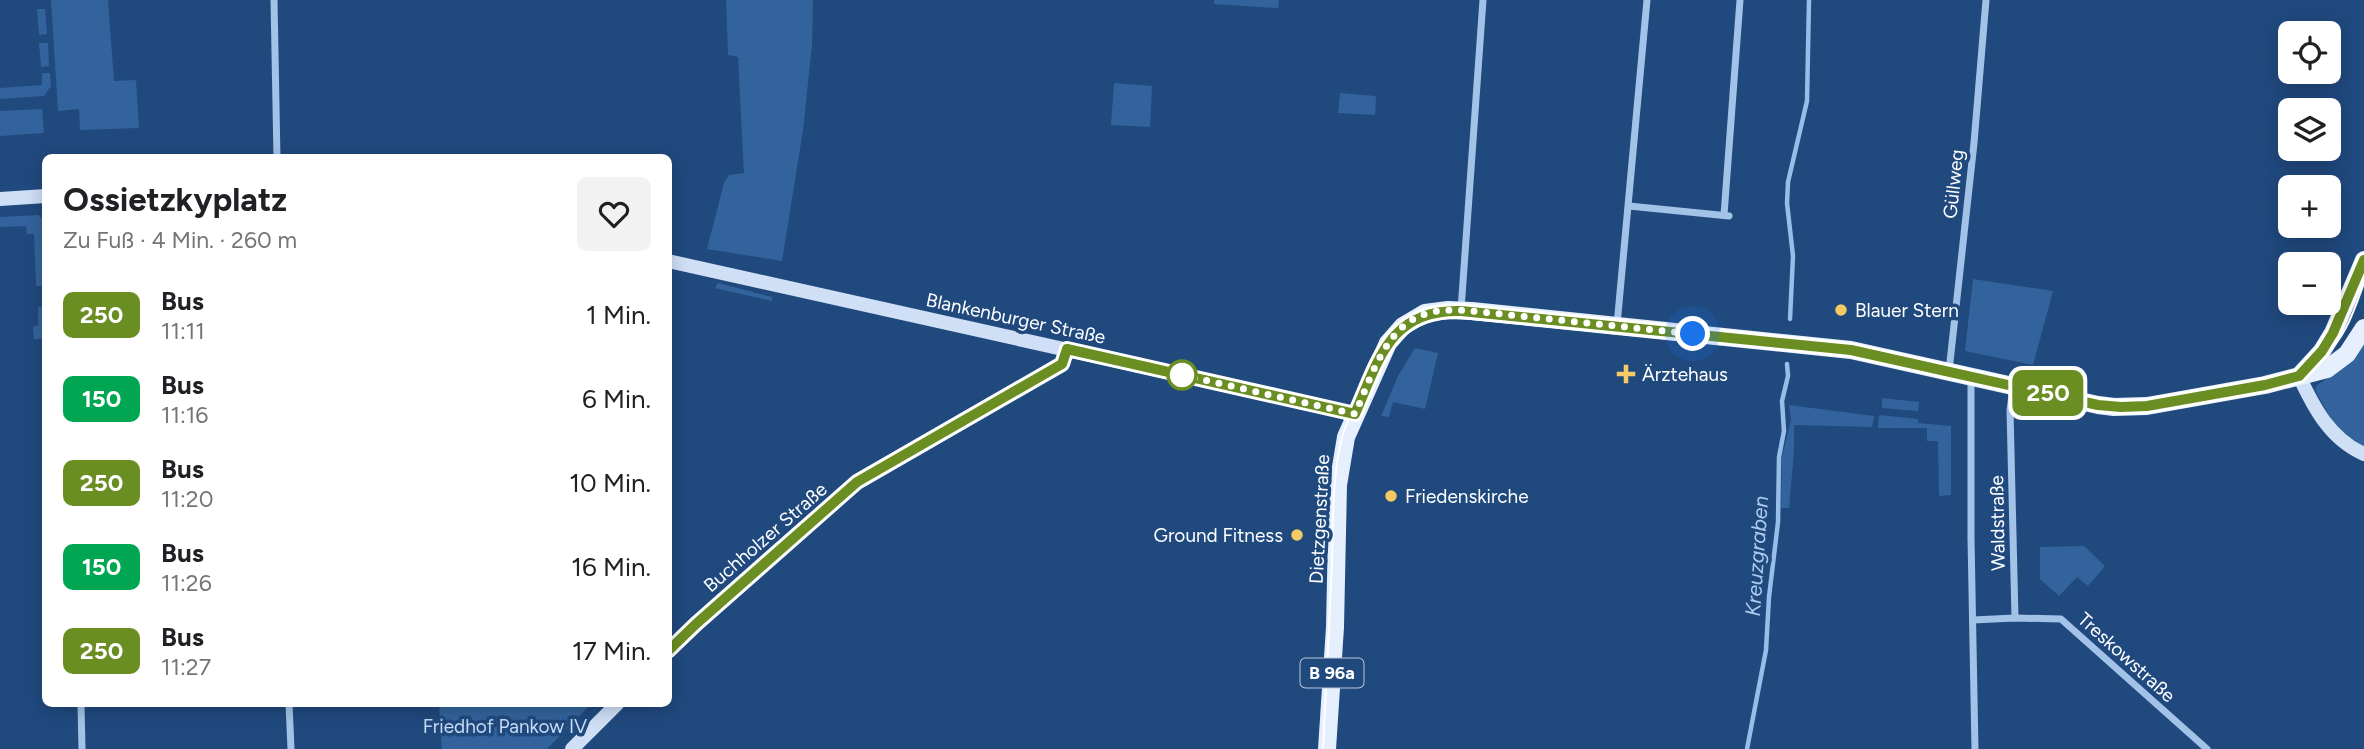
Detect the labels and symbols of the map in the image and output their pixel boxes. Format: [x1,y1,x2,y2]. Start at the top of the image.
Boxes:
street label: Güllweg [1938,148,1969,220]
street label: Blankenburger Straße [924,288,1108,349]
place label: Blauer Stern [1855,299,1959,322]
marker: Blauer Stern [1833,302,1849,318]
your location [1675,316,1710,351]
unlabelled marker [1167,360,1197,390]
place label: Ärztehaus [1642,363,1728,386]
marker: Ärztehaus [1616,364,1636,384]
line badge: 250 [2008,370,2088,416]
street label: Dietzgenstraße [1305,454,1334,584]
street label: Waldstraße [1985,475,2010,571]
street label: Buchholzer Straße [699,478,832,597]
place label: Friedenskirche [1405,485,1529,508]
marker: Friedenskirche [1383,488,1399,504]
water label: Kreuzgraben [1740,495,1773,617]
place label: Ground Fitness [1154,524,1283,547]
marker: Ground Fitness [1289,527,1305,543]
street label: Treskowstraße [2073,608,2180,707]
road number: B 96a [1300,658,1364,688]
park label: Friedhof Pankow IV [423,715,587,738]

